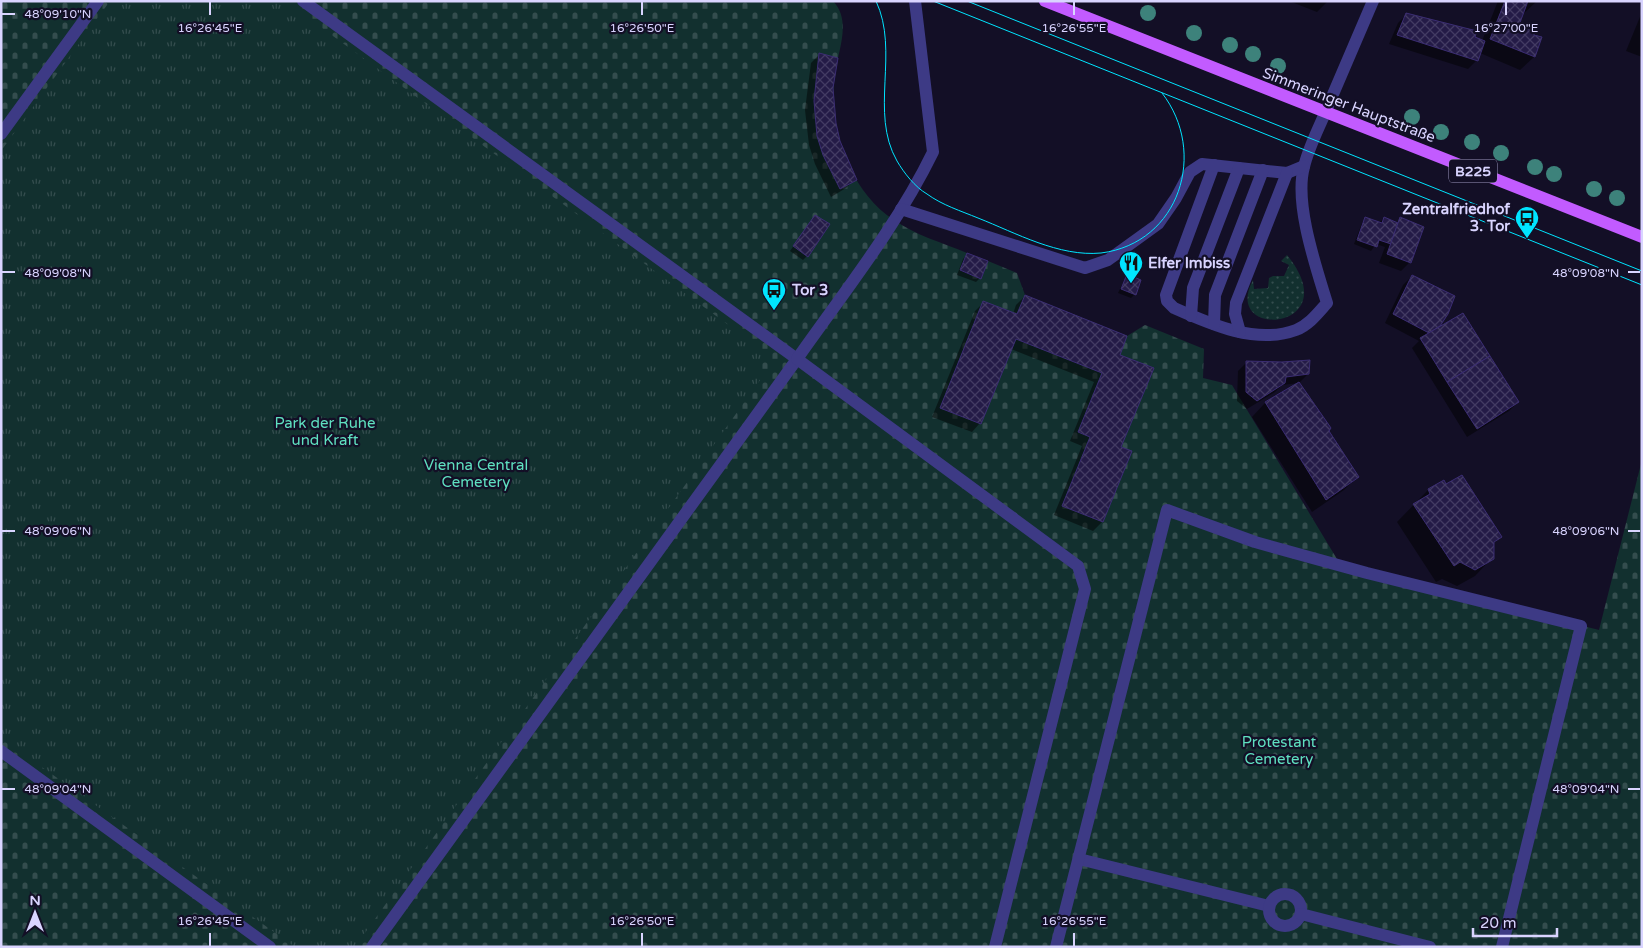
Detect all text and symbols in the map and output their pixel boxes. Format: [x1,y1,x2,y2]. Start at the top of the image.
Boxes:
text: 48°09'10"N [25,7,92,21]
text: 16°26'45"E [178,21,243,35]
text: 16°26'50"E [610,21,675,35]
text: 16°26'55"E [1042,21,1107,35]
text: 16°27'00"E [1474,21,1539,35]
street label: Simmeringer Hauptstraße [1260,64,1438,146]
road number: B225 [1449,160,1497,182]
place label: Zentralfriedhof 3. Tor [1402,200,1510,235]
bus stop icon: Zentralfriedhof 3. Tor [1514,205,1540,239]
restaurant icon: Elfer Imbiss [1118,250,1144,284]
place label: Elfer Imbiss [1148,254,1230,272]
text: 48°09'08"N [25,266,92,280]
text: 48°09'08"N [1553,266,1620,280]
bus stop icon: Tor 3 [761,277,787,311]
place label: Tor 3 [791,281,828,299]
park label: Park der Ruhe und Kraft [275,414,375,449]
park label: Vienna Central Cemetery [424,456,528,491]
text: 48°09'06"N [25,524,92,538]
text: 48°09'06"N [1553,524,1620,538]
park label: Protestant Cemetery [1242,733,1317,768]
text: 48°09'04"N [25,782,92,796]
text: 48°09'04"N [1553,782,1620,796]
north arrow [10,888,60,938]
text: N [29,892,41,909]
scale bar [1473,906,1557,938]
text: 16°26'45"E [178,914,243,928]
text: 16°26'50"E [610,914,675,928]
text: 16°26'55"E [1042,914,1107,928]
text: 20 m [1480,914,1517,932]

